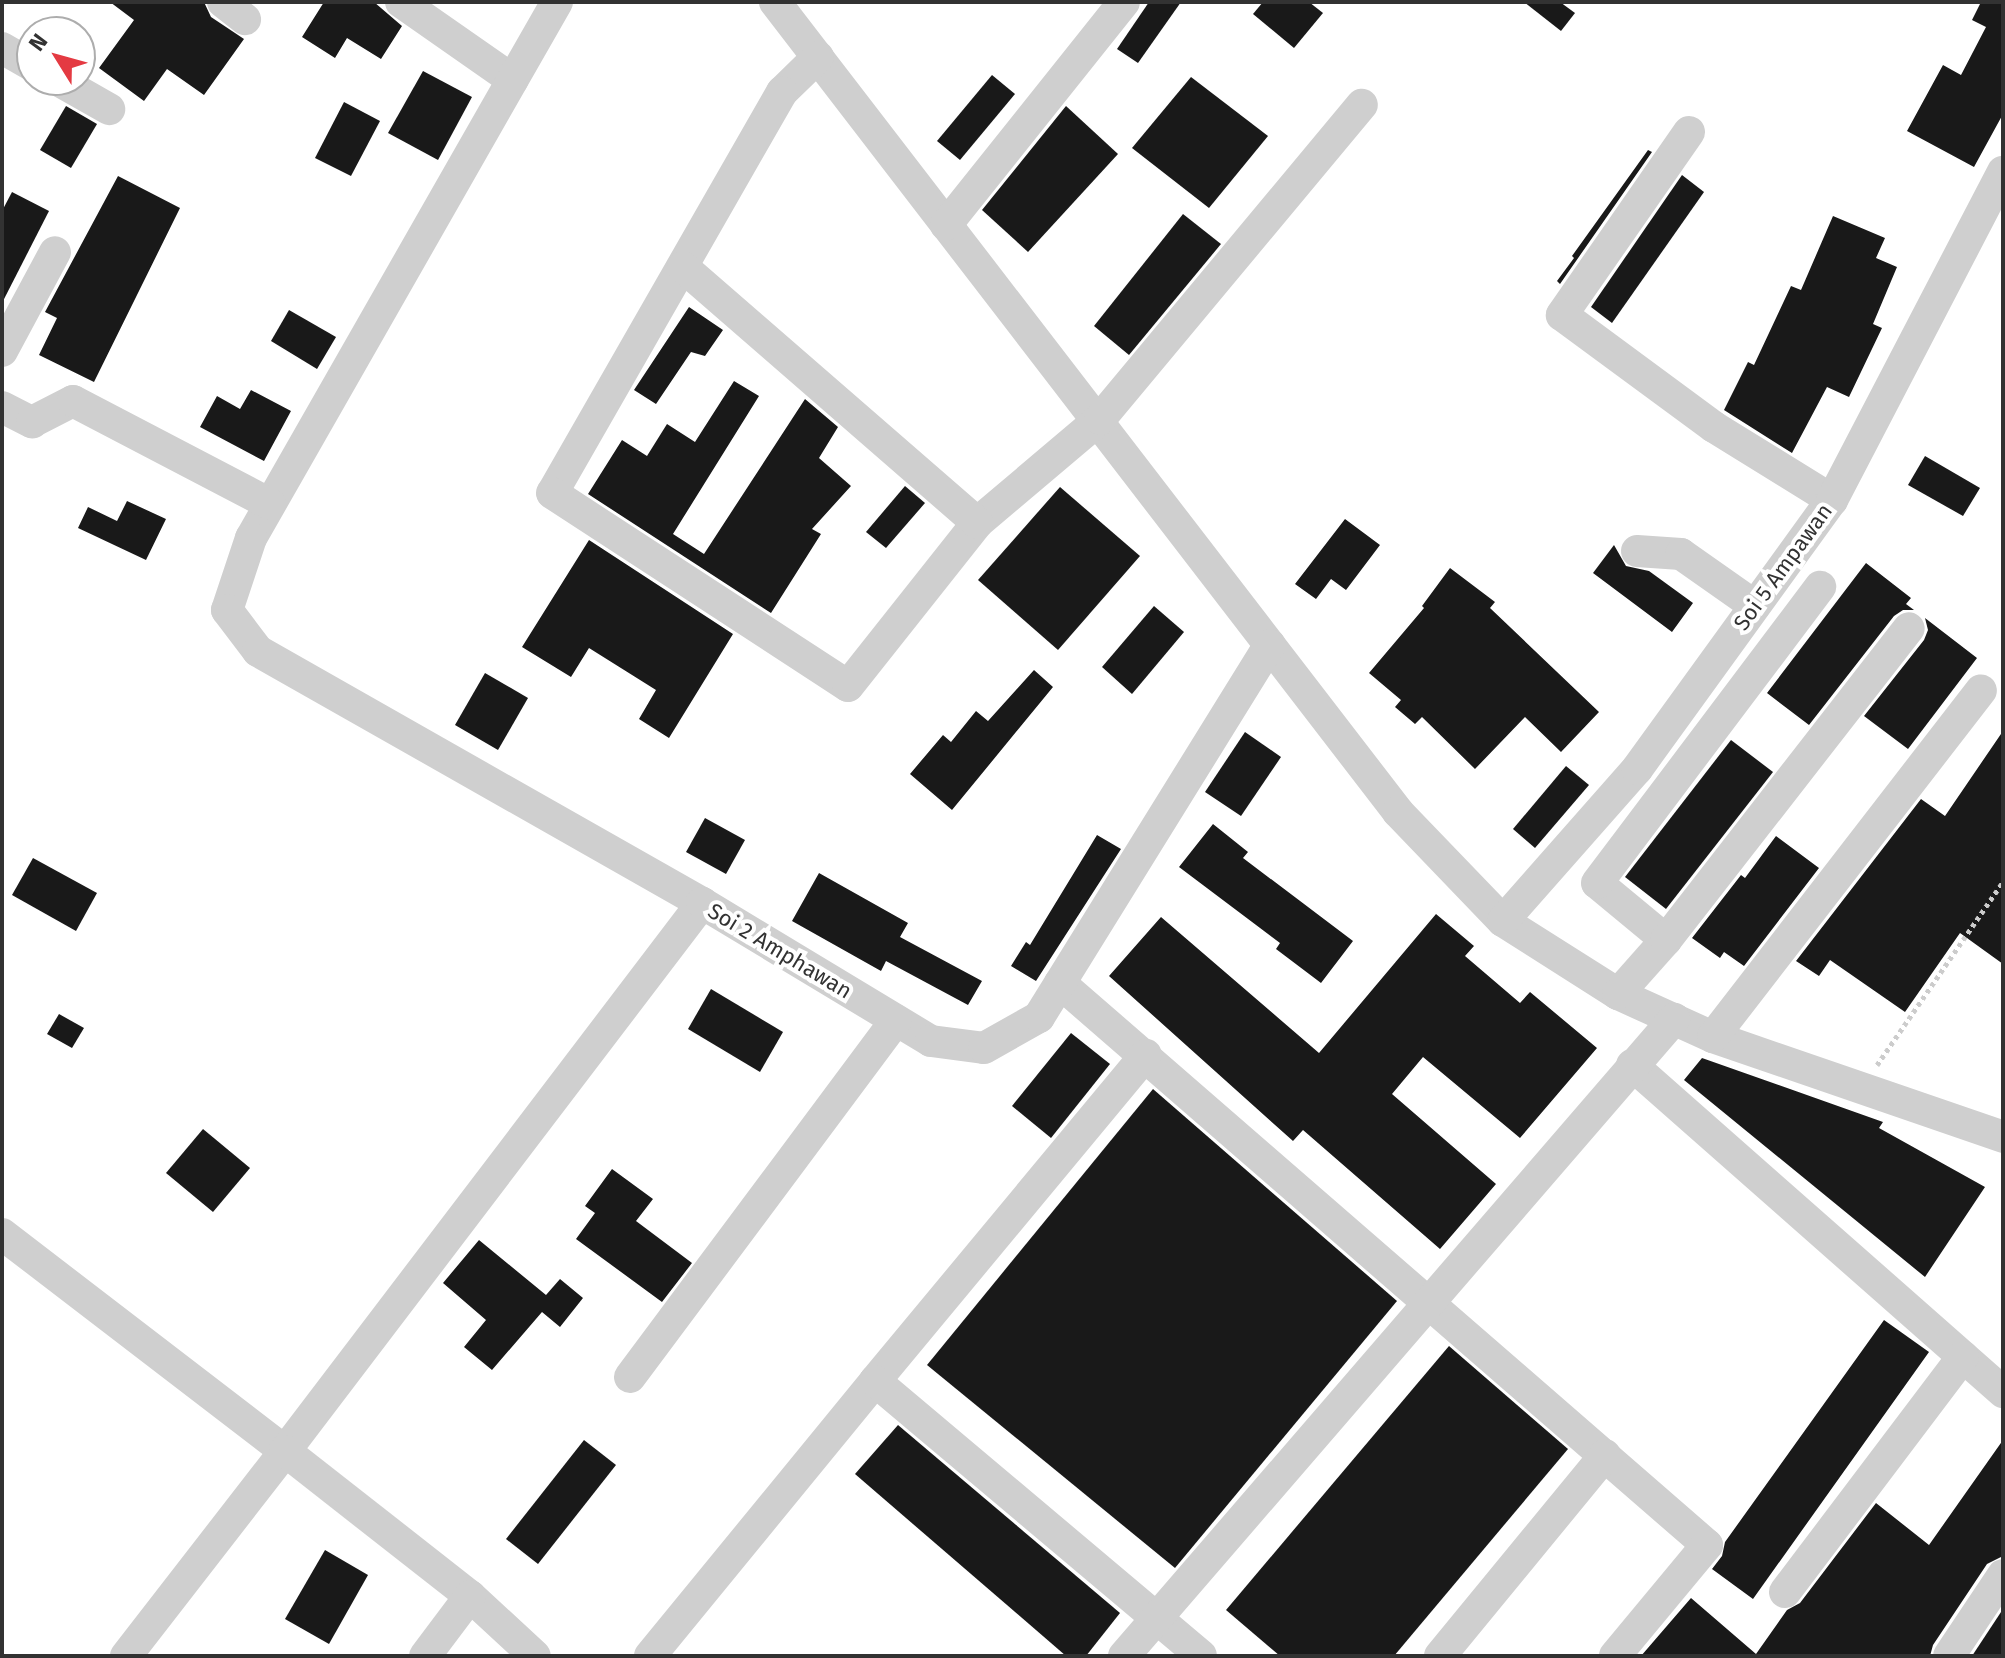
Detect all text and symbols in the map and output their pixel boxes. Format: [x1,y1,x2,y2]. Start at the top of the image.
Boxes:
north arrow [16,16,96,96]
text: N [23,29,53,56]
street label: Soi 5 Ampawan [1728,498,1838,636]
street label: Soi 2 Amphawan [703,898,857,1004]

